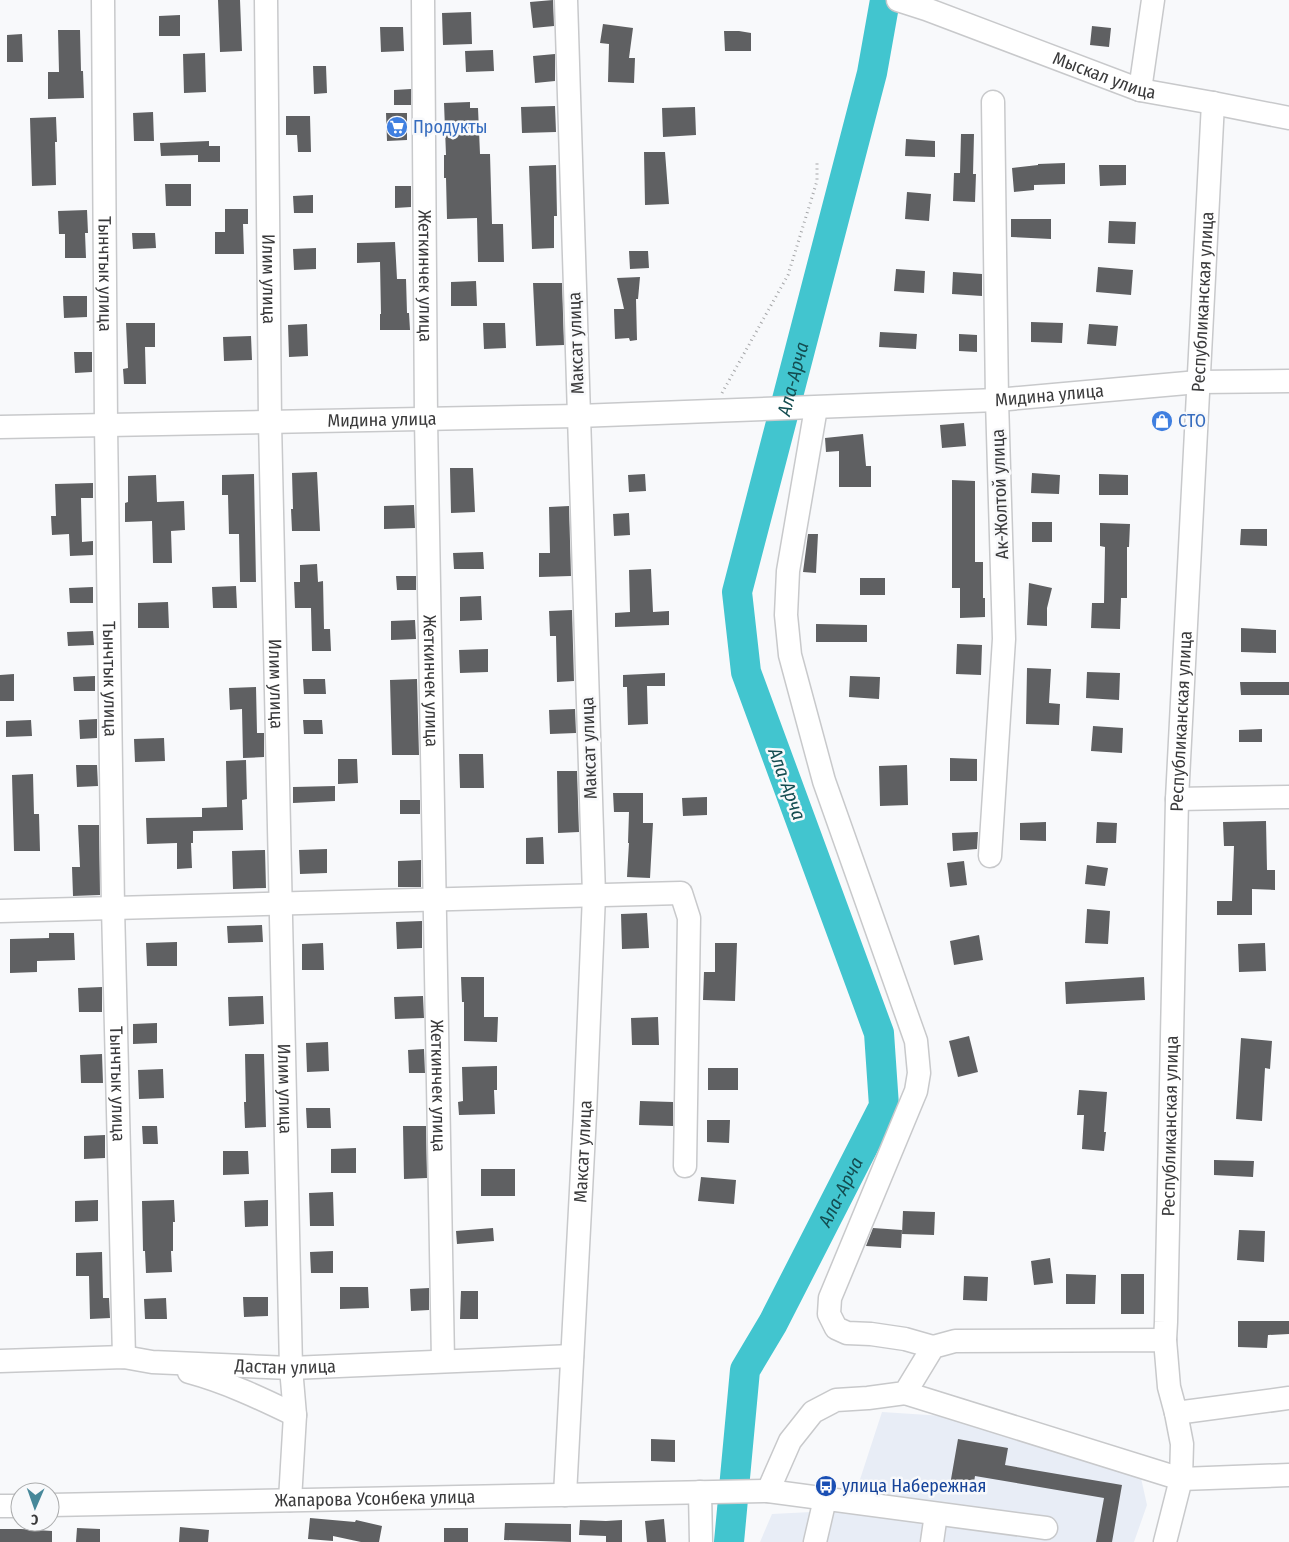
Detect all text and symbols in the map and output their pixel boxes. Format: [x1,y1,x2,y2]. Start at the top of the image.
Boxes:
street label: Мыскал улица [1050,47,1158,104]
supermarket icon: Продукты [385,115,409,139]
place label: Продукты [413,116,488,138]
street label: Жеткинчек улица [414,210,436,342]
street label: Республиканская улица [1187,211,1218,393]
street label: Тынчтык улица [94,216,116,332]
street label: Илим улица [257,234,280,324]
street label: Максат улица [563,291,589,395]
water label: Ала-Арча [772,339,813,419]
street label: Мидина улица [994,379,1105,411]
street label: Мидина улица [327,408,437,432]
shop icon: СТО [1150,409,1174,433]
place label: СТО [1178,410,1206,432]
street label: Ак-Жолтой улица [987,428,1013,559]
street label: Жеткинчек улица [419,615,443,747]
street label: Тынчтык улица [98,621,122,737]
street label: Республиканская улица [1166,630,1197,812]
street label: Илим улица [264,639,288,729]
street label: Максат улица [576,696,602,800]
water label: Ала-Арча [763,744,811,823]
street label: Жеткинчек улица [426,1020,450,1152]
street label: Тынчтык улица [105,1026,130,1142]
street label: Республиканская улица [1157,1035,1183,1217]
street label: Илим улица [273,1043,297,1134]
street label: Максат улица [569,1100,597,1203]
water label: Ала-Арча [812,1153,868,1231]
street label: Дастан улица [233,1355,336,1379]
bus stop icon: улица Набережная [814,1474,838,1498]
place label: улица Набережная [842,1475,986,1497]
north arrow [10,1482,60,1532]
street label: Жапарова Усонбека улица [274,1486,476,1512]
text: С [30,1511,39,1528]

